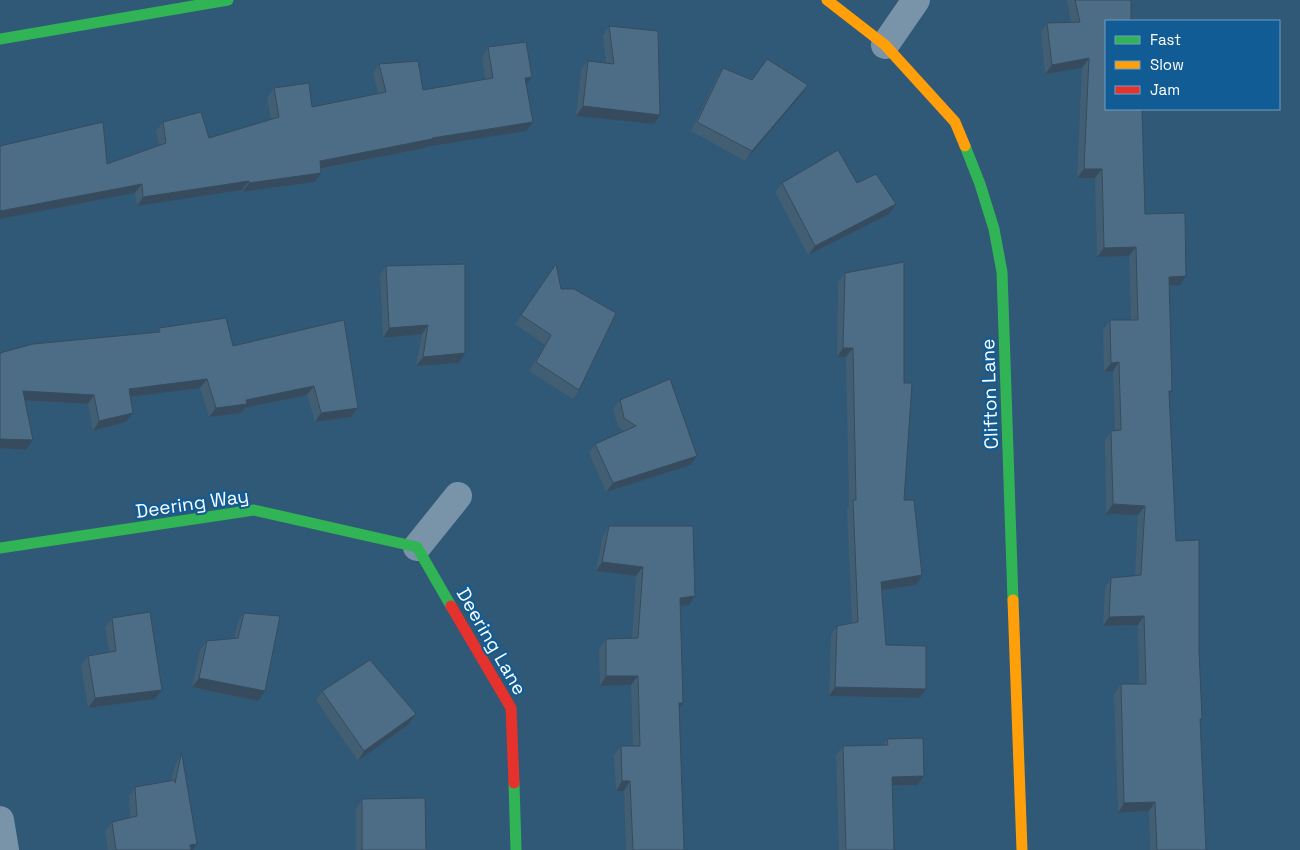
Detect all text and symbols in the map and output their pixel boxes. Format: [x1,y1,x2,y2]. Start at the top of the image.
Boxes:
legend [1105,20,1280,110]
text: Fast [1150,30,1181,49]
text: Slow [1150,55,1184,74]
text: Jam [1150,80,1180,99]
street label: Clifton Lane [975,338,1004,450]
street label: Deering Way [134,483,250,524]
street label: Deering Lane [451,583,532,699]

